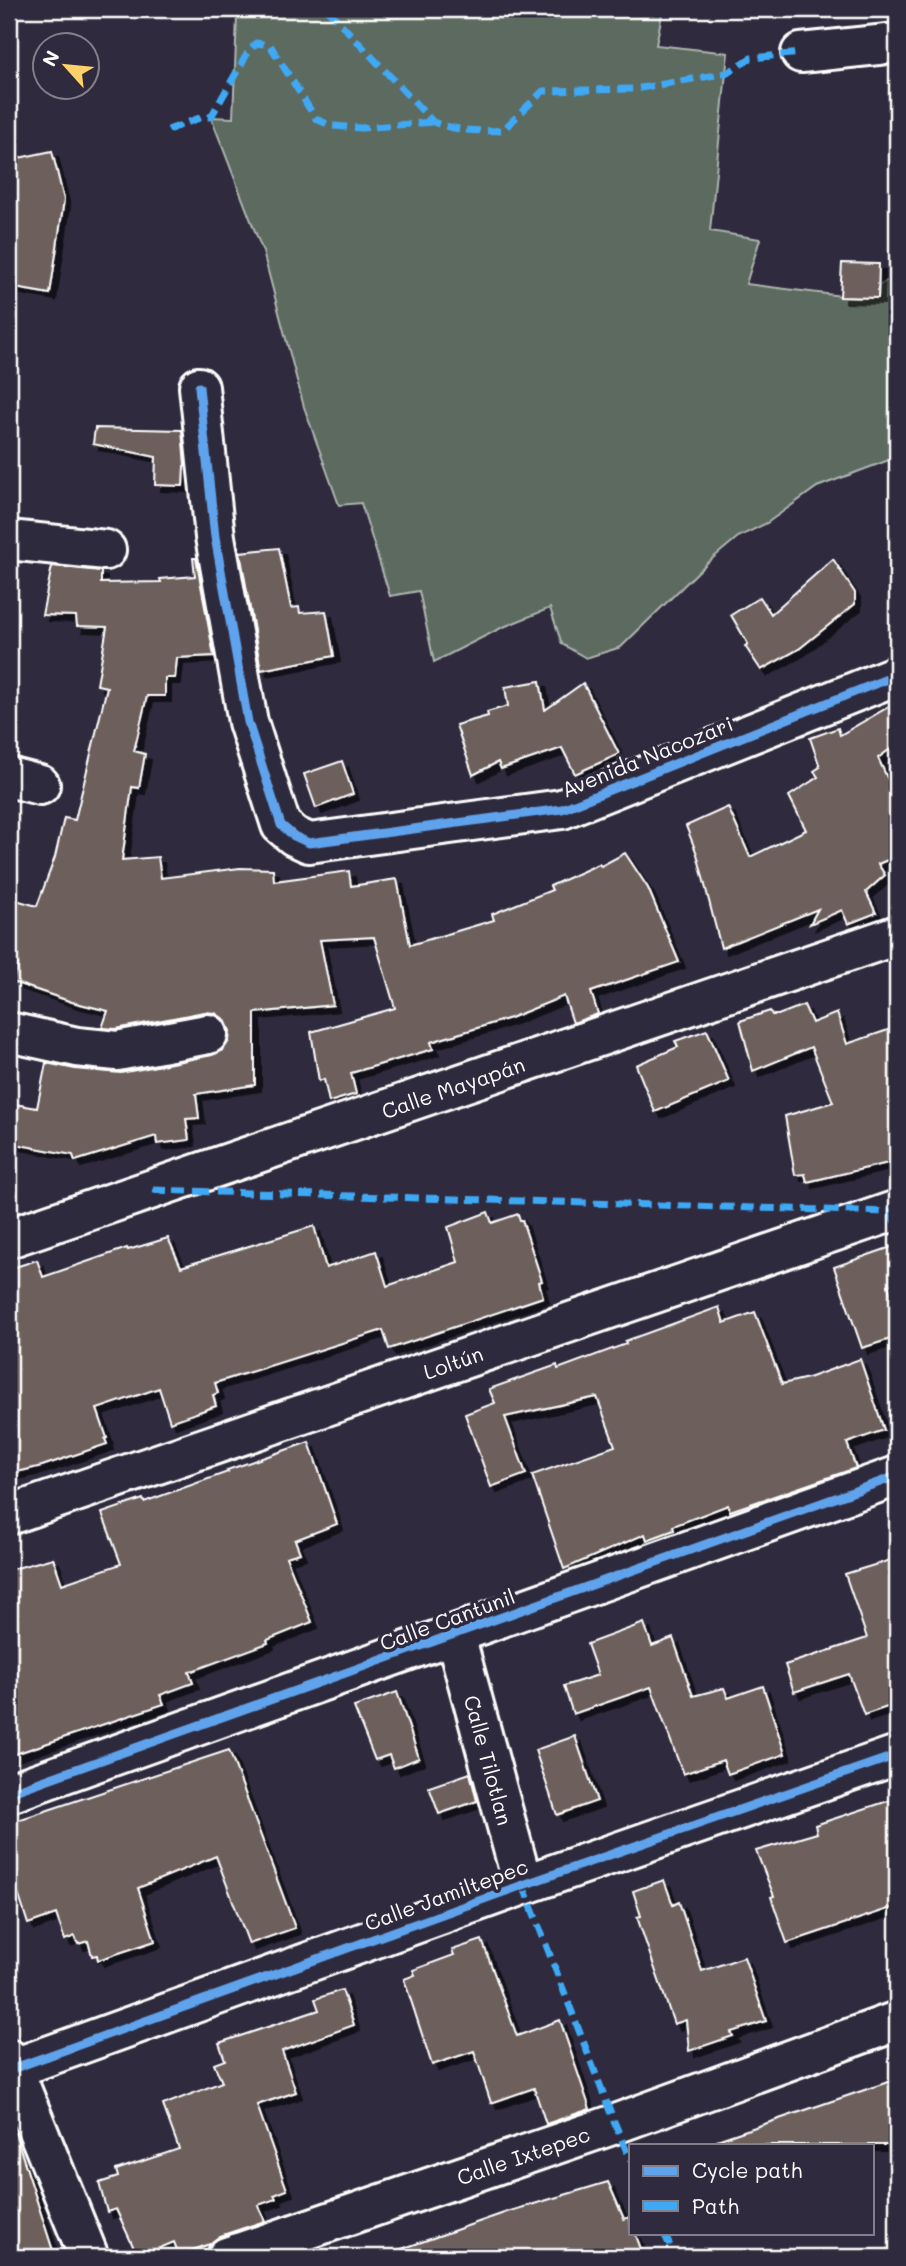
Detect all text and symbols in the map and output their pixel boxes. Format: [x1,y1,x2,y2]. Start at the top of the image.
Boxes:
north arrow [32,32,102,102]
text: N [36,46,65,70]
street label: Avenida Nacozari [557,709,737,803]
street label: Calle Mayapán [378,1050,528,1124]
street label: Loltún [420,1339,486,1385]
street label: Calle Cantunil [376,1582,518,1656]
street label: Calle Tilotlan [459,1692,519,1828]
street label: Calle Jamiltepec [361,1852,531,1936]
street label: Calle Ixtepec [453,2120,593,2190]
legend [629,2144,874,2234]
text: Cycle path [692,2156,802,2183]
text: Path [692,2192,739,2219]

